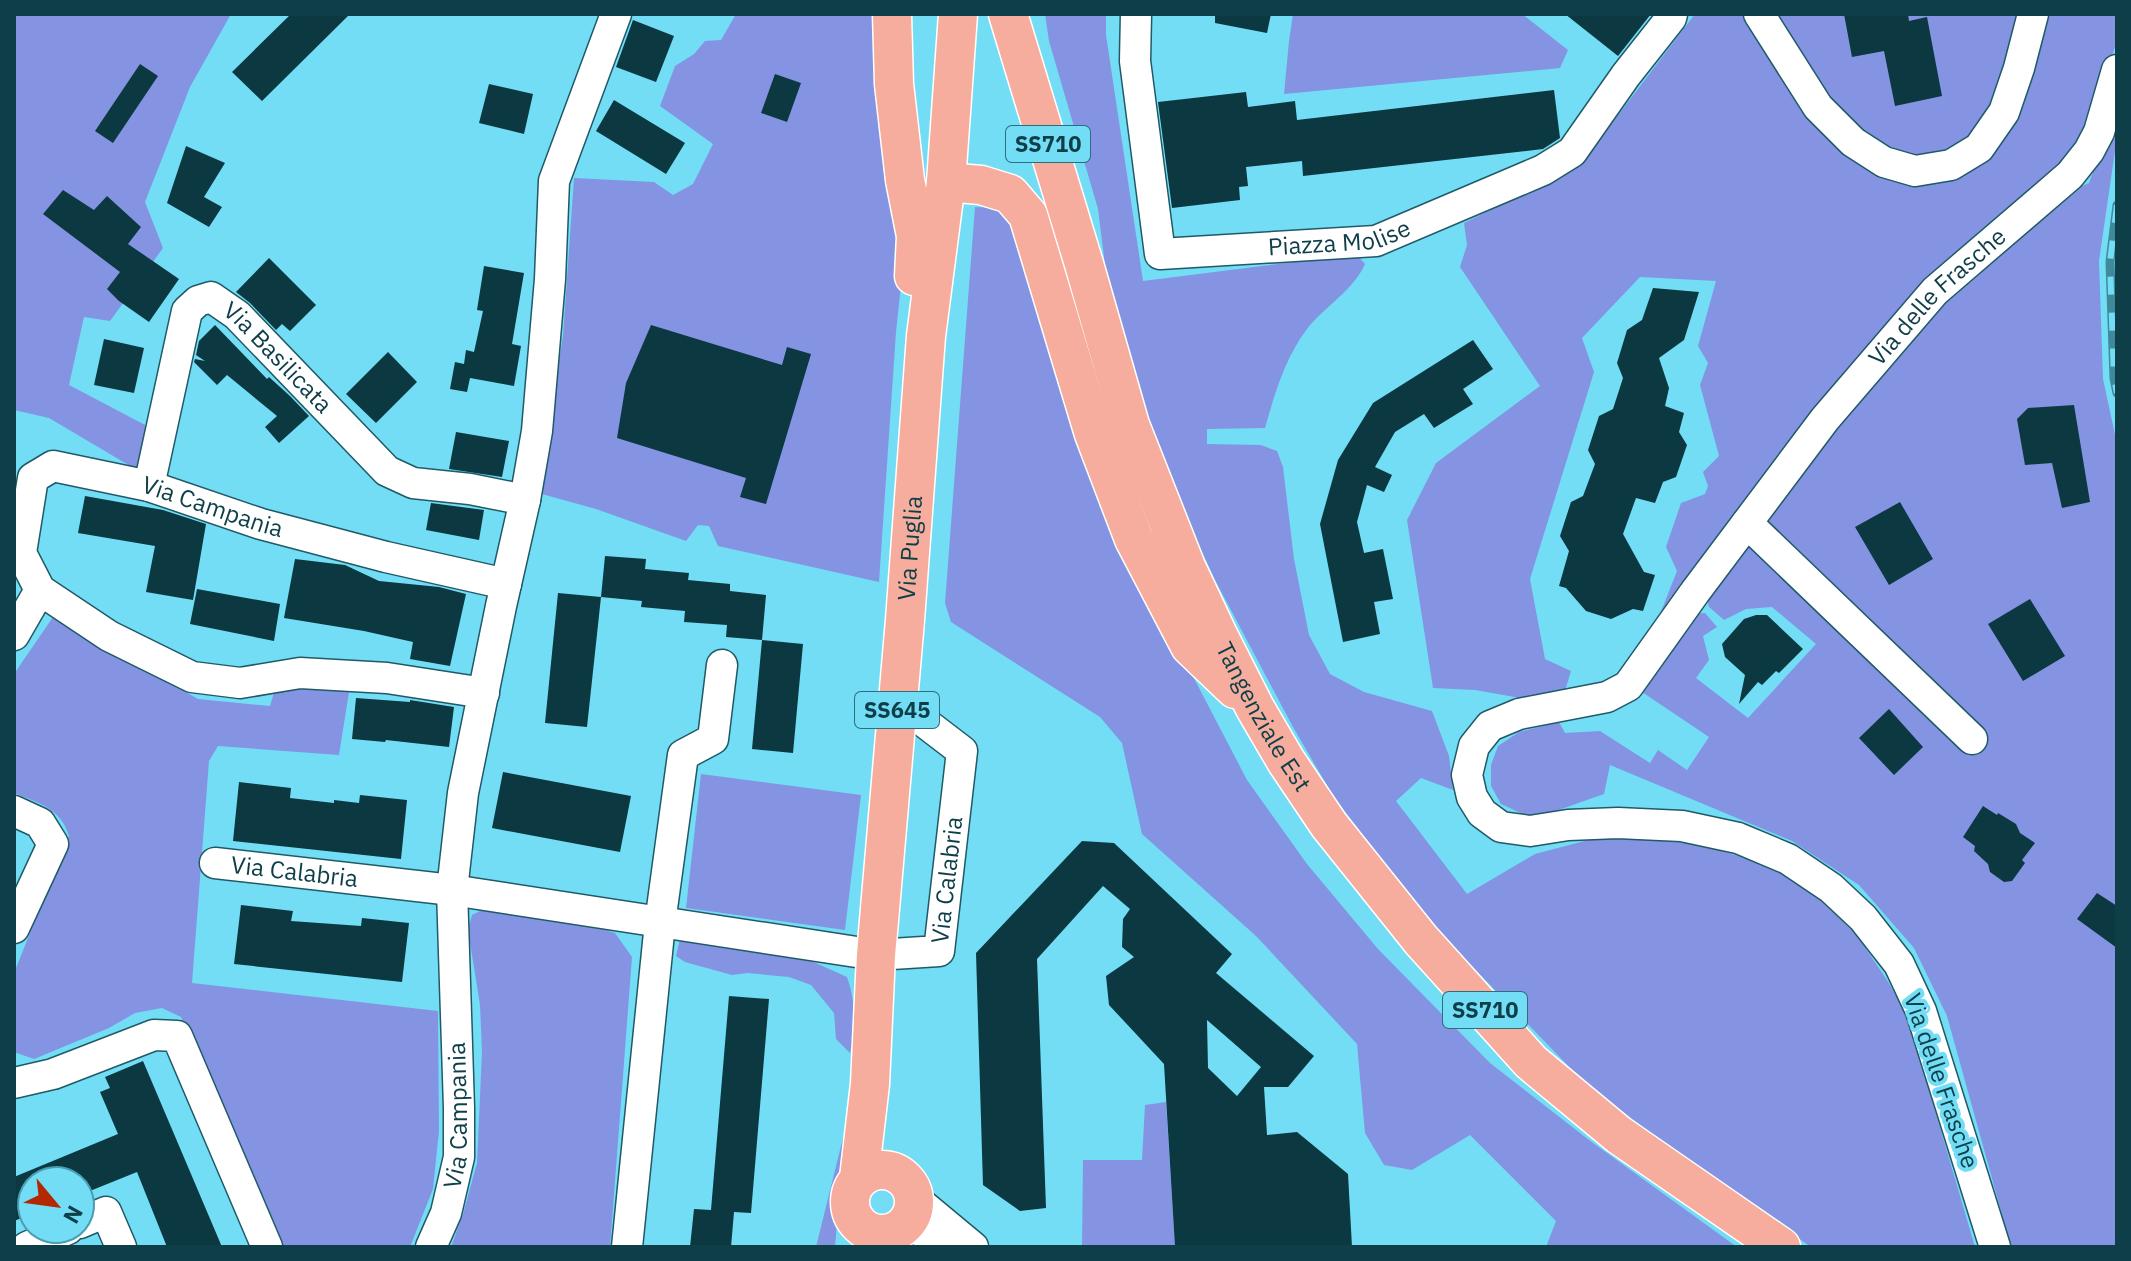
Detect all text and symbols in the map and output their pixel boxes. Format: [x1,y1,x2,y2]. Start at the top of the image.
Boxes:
road number: SS710 [1006,126,1090,162]
street label: Piazza Molise [1267,211,1415,262]
street label: Via delle Frasche [1861,220,2012,372]
street label: Via Basilicata [218,294,340,420]
street label: Via Campania [138,468,287,544]
street label: Via Puglia [889,494,929,602]
street label: Tangenziale Est [1209,636,1319,797]
road number: SS645 [855,692,939,728]
street label: Via Calabria [923,814,969,945]
street label: Via Calabria [229,848,360,894]
street label: Via delle Frasche [1897,989,1987,1172]
road number: SS710 [1443,992,1527,1028]
street label: Via Campania [435,1042,474,1192]
north arrow [16,1165,96,1245]
text: N [57,1201,90,1229]

